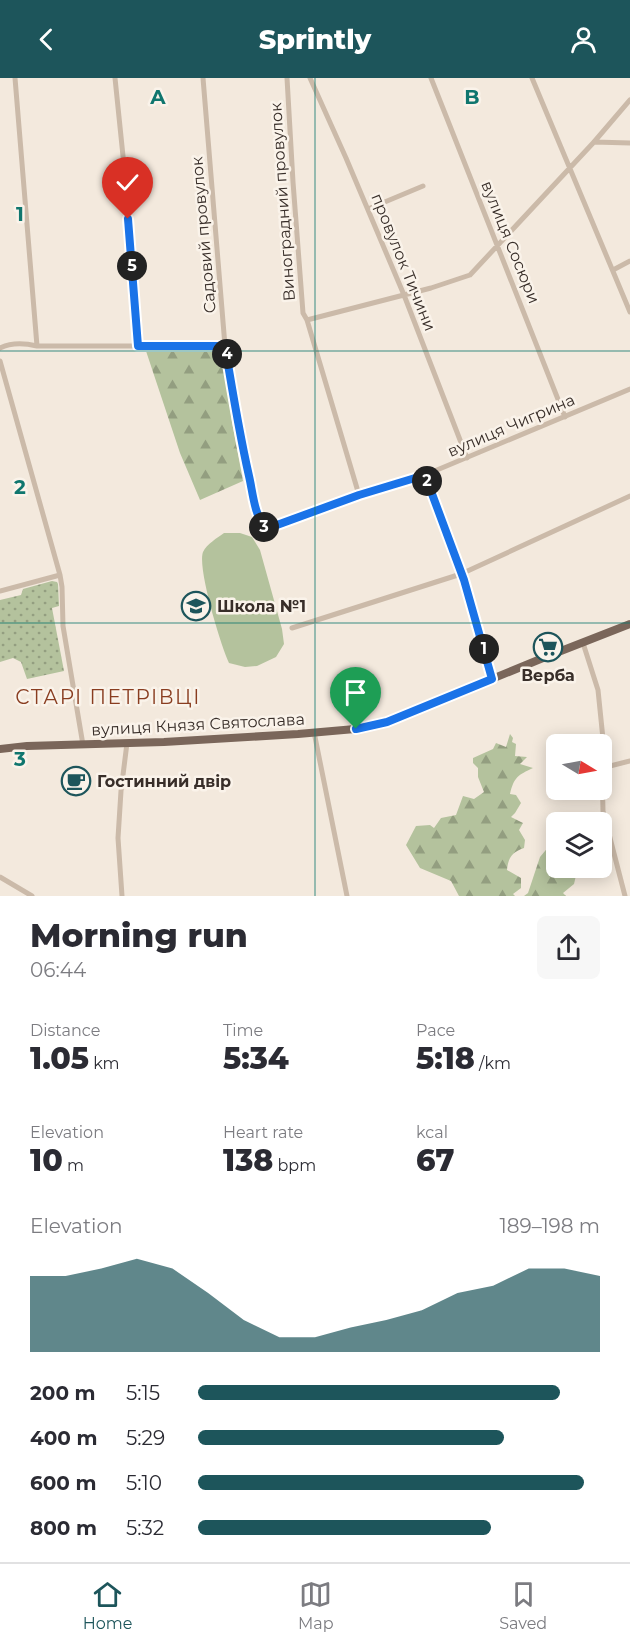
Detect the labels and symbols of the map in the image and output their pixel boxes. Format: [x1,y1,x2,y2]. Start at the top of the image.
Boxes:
text: A [149,85,166,109]
text: B [464,85,480,109]
street label: Виноградний провулок [266,101,299,302]
street label: Садовий провулок [187,155,220,314]
pin [102,157,153,219]
street label: вулиця Сосюри [477,178,544,306]
street label: провулок Тичини [367,191,440,334]
text: 1 [16,202,24,226]
pin: 5 [117,251,147,281]
pin: 4 [212,339,242,369]
street label: вулиця Чигрина [445,390,578,461]
pin: 2 [412,466,442,496]
text: 2 [14,475,26,499]
pin: 3 [249,512,279,542]
school or university icon: Школа №1 [180,590,212,622]
place label: Школа №1 [217,597,306,616]
supermarket icon: Верба [532,631,564,663]
pin: 1 [469,634,499,664]
place label: Верба [521,666,575,685]
pin [330,667,381,729]
district label: СТАРІ ПЕТРІВЦІ [15,685,201,709]
street label: вулиця Князя Святослава [91,709,305,740]
north arrow [546,734,612,800]
text: 3 [13,747,26,771]
cafe icon: Гостинний двір [60,765,92,797]
place label: Гостинний двір [97,772,231,791]

